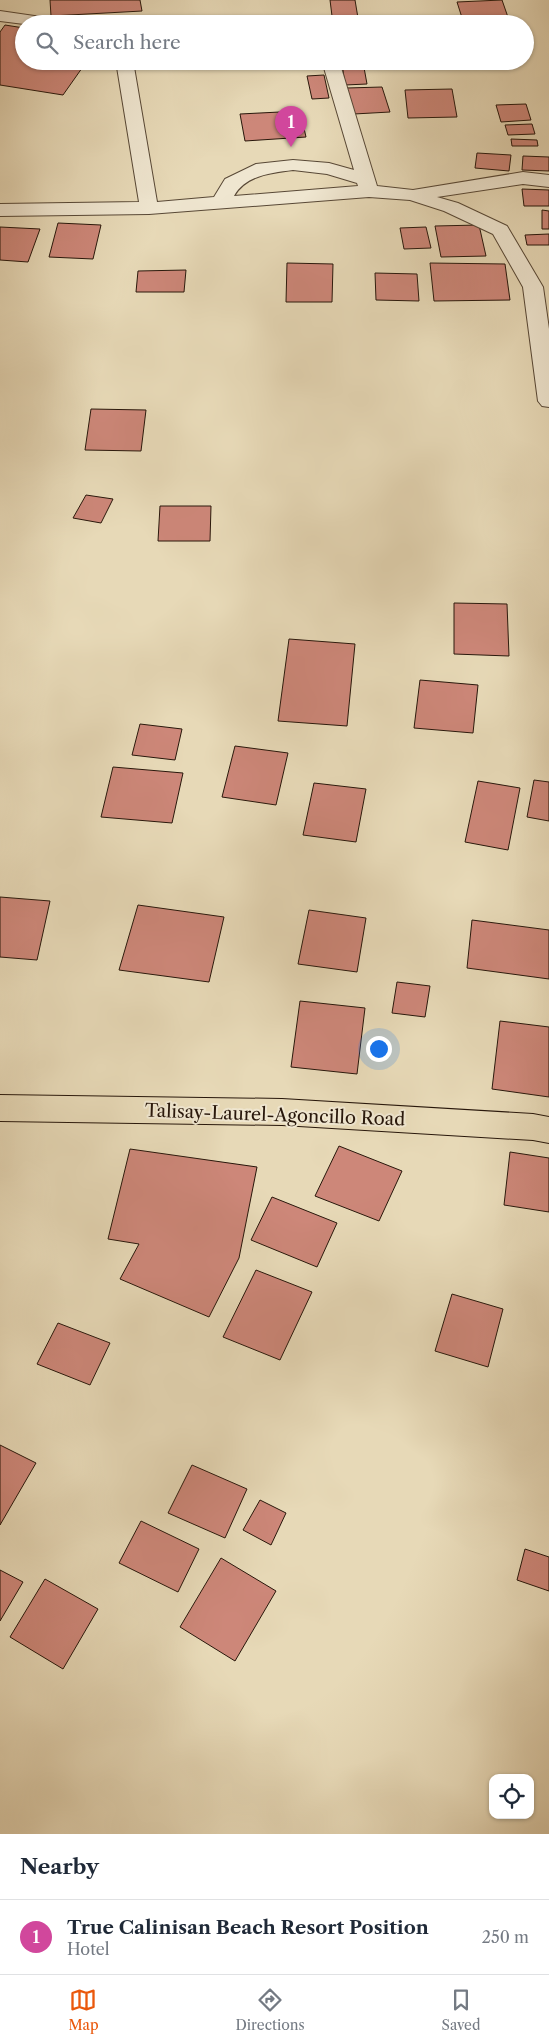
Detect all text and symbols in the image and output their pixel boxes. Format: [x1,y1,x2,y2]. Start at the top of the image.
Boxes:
search box [15,15,534,70]
icon: search [33,29,61,57]
text: Search here [73,31,181,54]
pin: 1 [275,106,307,147]
your location [366,1036,392,1062]
street label: Talisay-Laurel-Agoncillo Road [144,1099,406,1131]
map controls [489,1774,534,1819]
button: locate [489,1774,534,1819]
text: Nearby [20,1854,99,1879]
text: True Calinisan Beach Resort Position [67,1916,429,1939]
text: 1 [32,1927,40,1947]
text: 250 m [482,1927,529,1947]
text: Hotel [67,1939,110,1959]
tab: Map [68,1986,99,2034]
tab: Directions [235,1986,305,2034]
tab: Saved [442,1986,480,2034]

